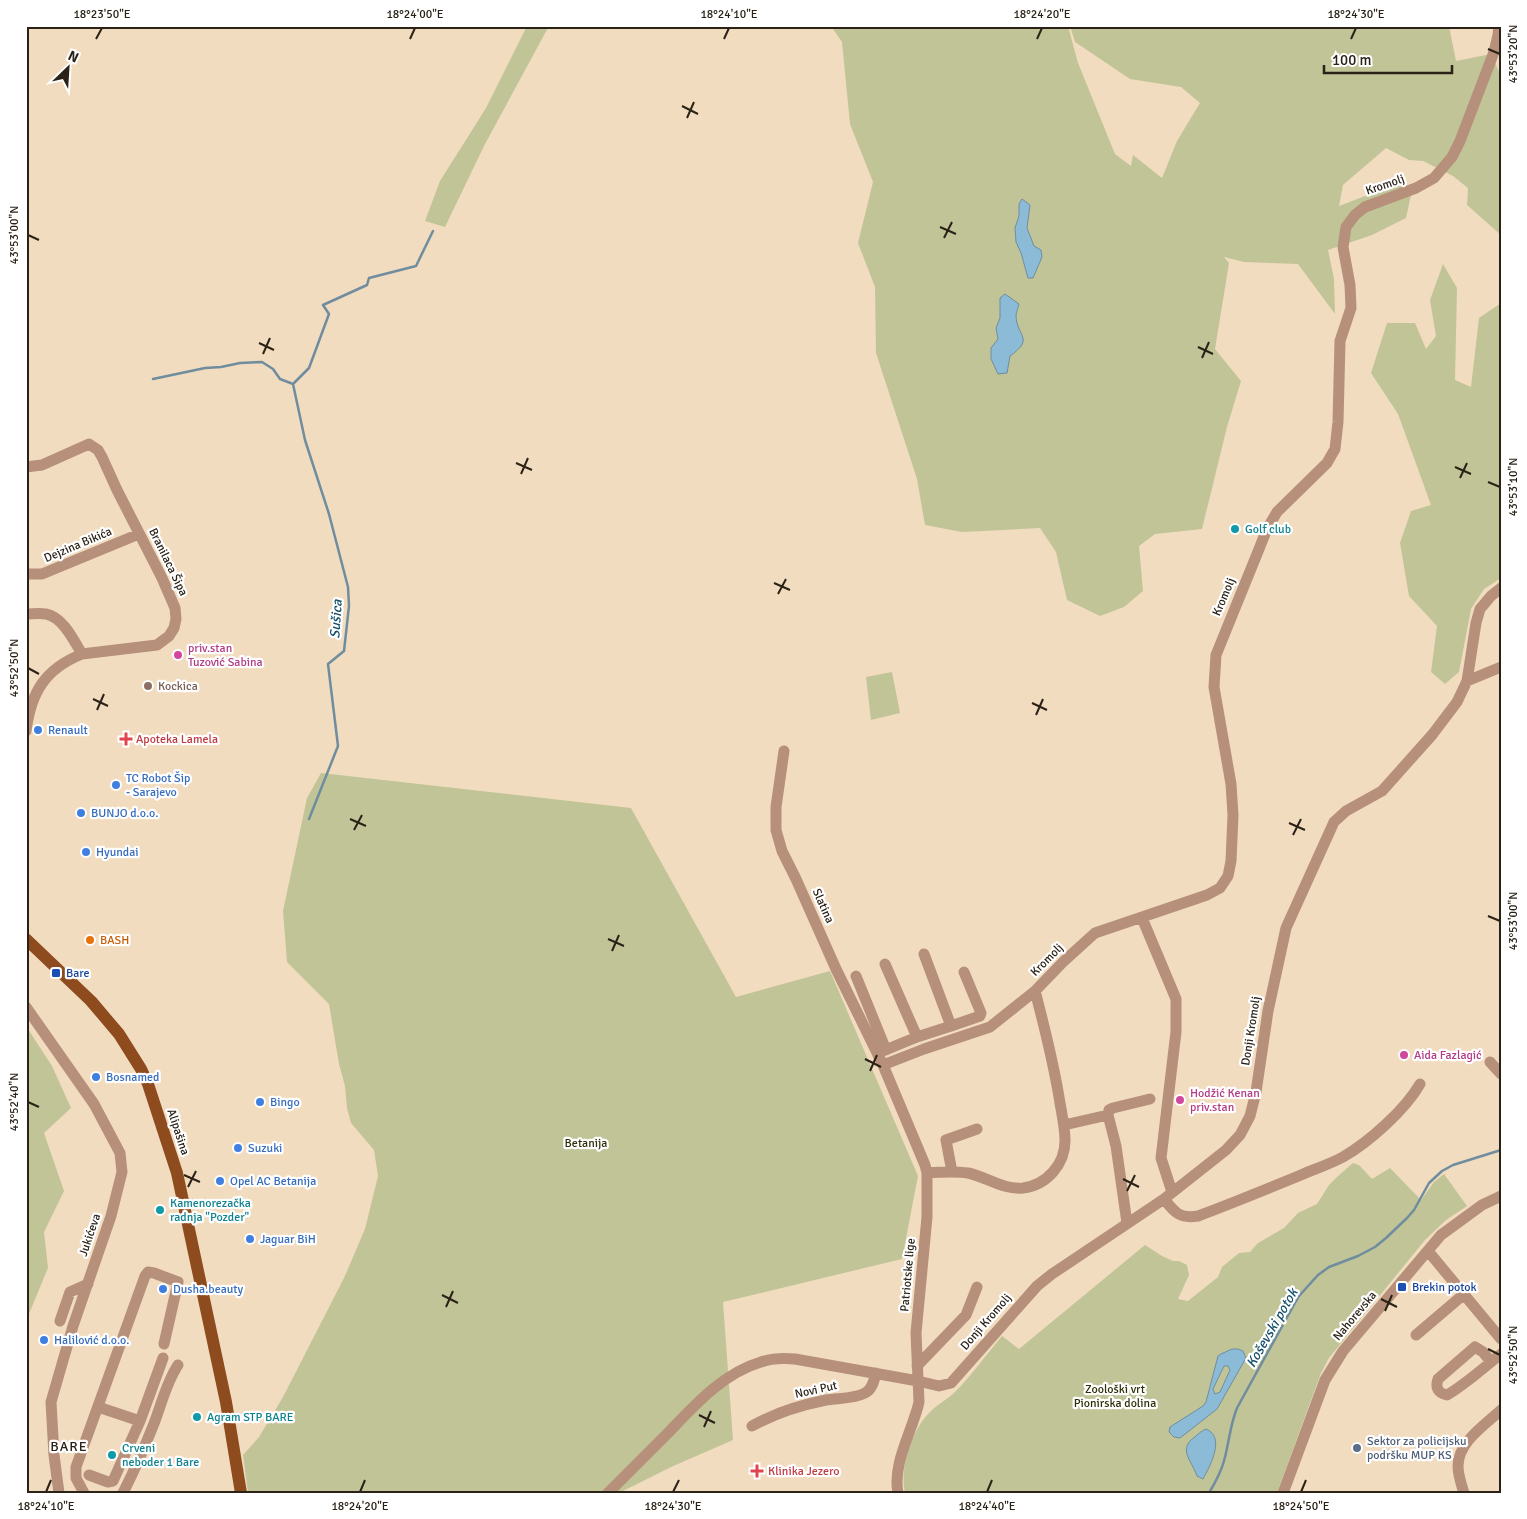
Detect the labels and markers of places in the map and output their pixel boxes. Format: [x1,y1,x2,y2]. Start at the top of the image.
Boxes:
place label: Golf club [1245,522,1291,537]
marker: Golf club [1229,523,1241,535]
place label: priv.stan Tuzović Sabina [188,641,263,670]
marker: priv.stan Tuzović Sabina [172,649,184,661]
place label: Kockica [158,679,198,694]
marker: Kockica [142,680,154,692]
place label: Renault [48,723,88,738]
marker: Renault [32,724,44,736]
place label: Apoteka Lamela [136,732,218,747]
marker: Apoteka Lamela [120,733,132,745]
place label: TC Robot Šip - Sarajevo [126,771,190,800]
marker: TC Robot Šip - Sarajevo [110,779,122,791]
place label: BUNJO d.o.o. [91,806,158,821]
marker: BUNJO d.o.o. [75,807,87,819]
place label: Hyundai [96,845,139,860]
marker: Hyundai [80,846,92,858]
place label: BASH [100,933,129,948]
marker: BASH [84,934,96,946]
place label: Bare [66,966,90,981]
marker: Bare [50,967,62,979]
place label: Aida Fazlagić [1414,1048,1482,1063]
marker: Aida Fazlagić [1398,1049,1410,1061]
place label: Bosnamed [106,1070,159,1085]
marker: Bosnamed [90,1071,102,1083]
place label: Hodžić Kenan priv.stan [1190,1086,1260,1115]
marker: Hodžić Kenan priv.stan [1174,1094,1186,1106]
place label: Bingo [270,1095,300,1110]
marker: Bingo [254,1096,266,1108]
place label: Suzuki [248,1141,282,1156]
marker: Suzuki [232,1142,244,1154]
place label: Opel AC Betanija [230,1174,316,1189]
marker: Opel AC Betanija [214,1175,226,1187]
place label: Kamenorezačka radnja "Pozder" [170,1196,251,1225]
marker: Kamenorezačka radnja "Pozder" [154,1204,166,1216]
place label: Jaguar BiH [260,1232,316,1247]
marker: Jaguar BiH [244,1233,256,1245]
place label: Brekin potok [1412,1280,1477,1295]
marker: Brekin potok [1396,1281,1408,1293]
place label: Dusha.beauty [173,1282,244,1297]
marker: Dusha.beauty [157,1283,169,1295]
place label: Halilović d.o.o. [54,1333,129,1348]
marker: Halilović d.o.o. [38,1334,50,1346]
place label: Agram STP BARE [207,1410,294,1425]
marker: Agram STP BARE [191,1411,203,1423]
place label: Sektor za policijsku podršku MUP KS [1367,1434,1466,1463]
place label: Crveni neboder 1 Bare [122,1441,199,1470]
marker: Sektor za policijsku podršku MUP KS [1351,1442,1363,1454]
marker: Crveni neboder 1 Bare [106,1449,118,1461]
marker: Klinika Jezero [750,1464,764,1478]
place label: Klinika Jezero [768,1464,839,1479]

